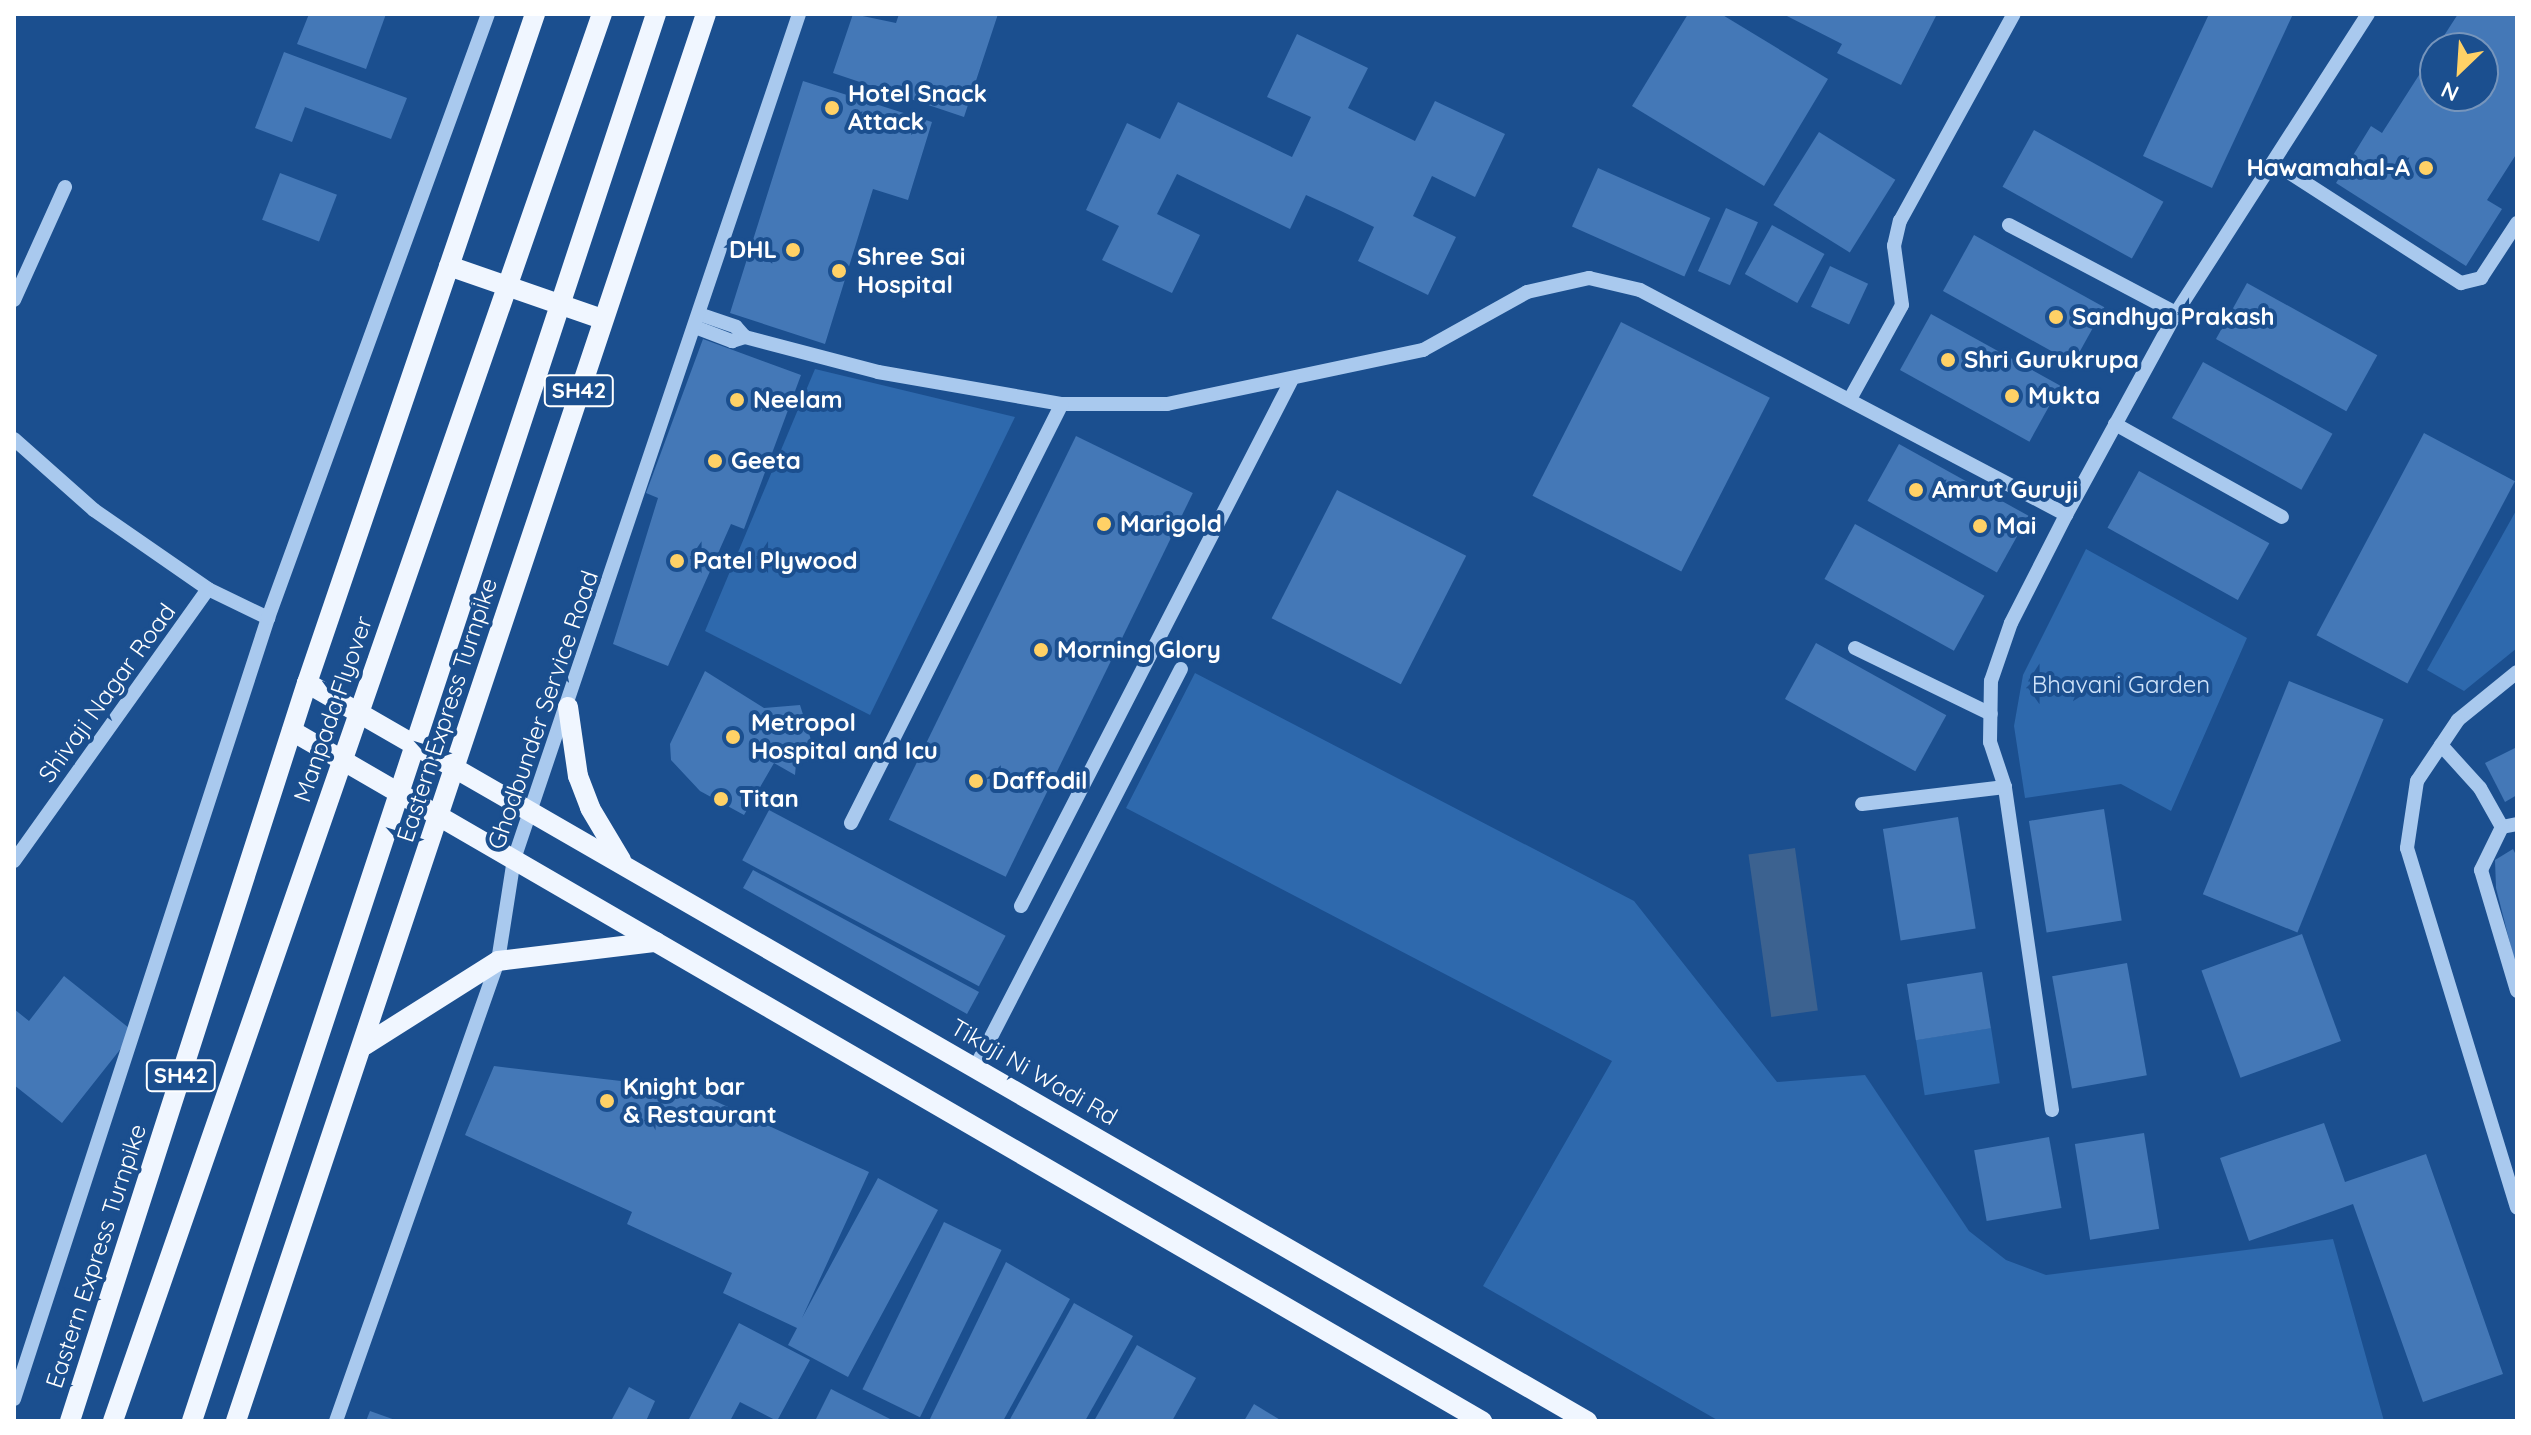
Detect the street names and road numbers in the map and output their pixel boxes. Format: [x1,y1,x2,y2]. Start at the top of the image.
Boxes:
road number: SH42 [543,373,615,409]
street label: Ghodbunder Service Road [482,567,604,853]
street label: Eastern Express Turnpike [391,574,503,846]
street label: Shivaji Nagar Road [32,598,182,788]
street label: Manpada Flyover [288,612,378,806]
street label: Tikuji Ni Wadi Rd [946,1013,1122,1131]
road number: SH42 [145,1058,217,1094]
street label: Eastern Express Turnpike [40,1120,152,1392]

